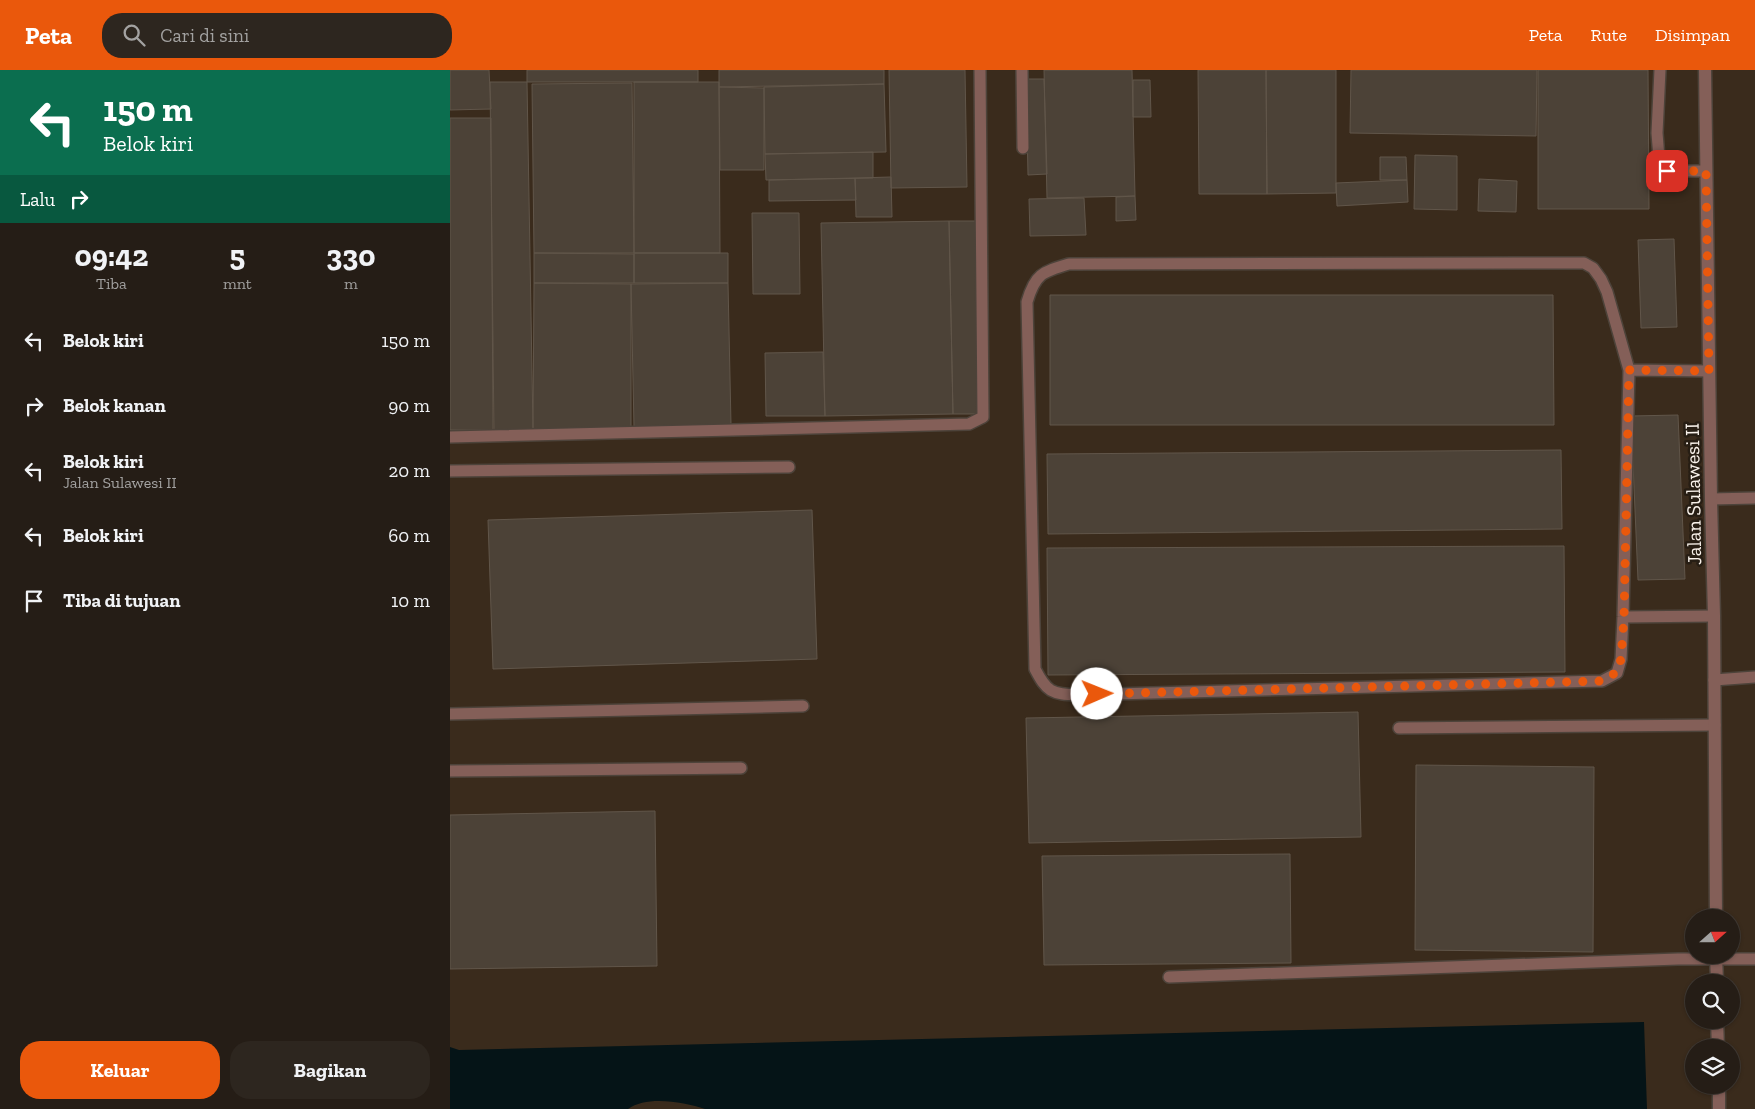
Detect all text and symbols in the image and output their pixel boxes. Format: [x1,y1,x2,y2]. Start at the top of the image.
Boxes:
search box [102,13,452,58]
text: Peta [25,21,72,50]
icon: search [120,21,148,49]
text: Cari di sini [160,24,249,47]
text: Peta [1529,24,1563,46]
text: Rute [1591,24,1627,46]
text: Disimpan [1655,24,1730,46]
text: 150 m [103,88,193,130]
icon: left [20,90,85,155]
text: Belok kiri [103,130,193,157]
pin [1646,150,1688,192]
icon: arrive [1653,157,1681,185]
icon: right [65,185,93,213]
text: Lalu [20,188,55,211]
text: 09:42 [74,238,148,274]
text: 5 [230,238,245,274]
text: 330 [326,238,376,274]
text: Tiba [96,274,127,293]
text: mnt [223,274,252,293]
text: m [344,274,358,293]
icon: left [20,327,48,355]
text: Belok kiri [63,329,144,352]
text: 150 m [381,329,430,352]
icon: right [20,392,48,420]
text: Belok kanan [63,394,166,417]
text: 90 m [388,394,430,417]
street label: Jalan Sulawesi II [1680,423,1706,565]
text: Belok kiri [63,450,144,473]
icon: left [20,457,48,485]
text: 20 m [389,459,430,482]
text: Jalan Sulawesi II [63,473,177,492]
icon: left [20,522,48,550]
text: Belok kiri [63,524,144,547]
text: 60 m [388,524,430,547]
icon: arrive [20,587,48,615]
text: Tiba di tujuan [63,589,180,612]
text: 10 m [391,589,430,612]
position arrow [1070,667,1122,719]
north arrow [1685,909,1740,964]
map controls [1685,909,1740,1094]
button: search [1685,974,1740,1029]
button: layers [1685,1039,1740,1094]
button: Keluar [20,1041,220,1099]
button: Bagikan [230,1041,430,1099]

